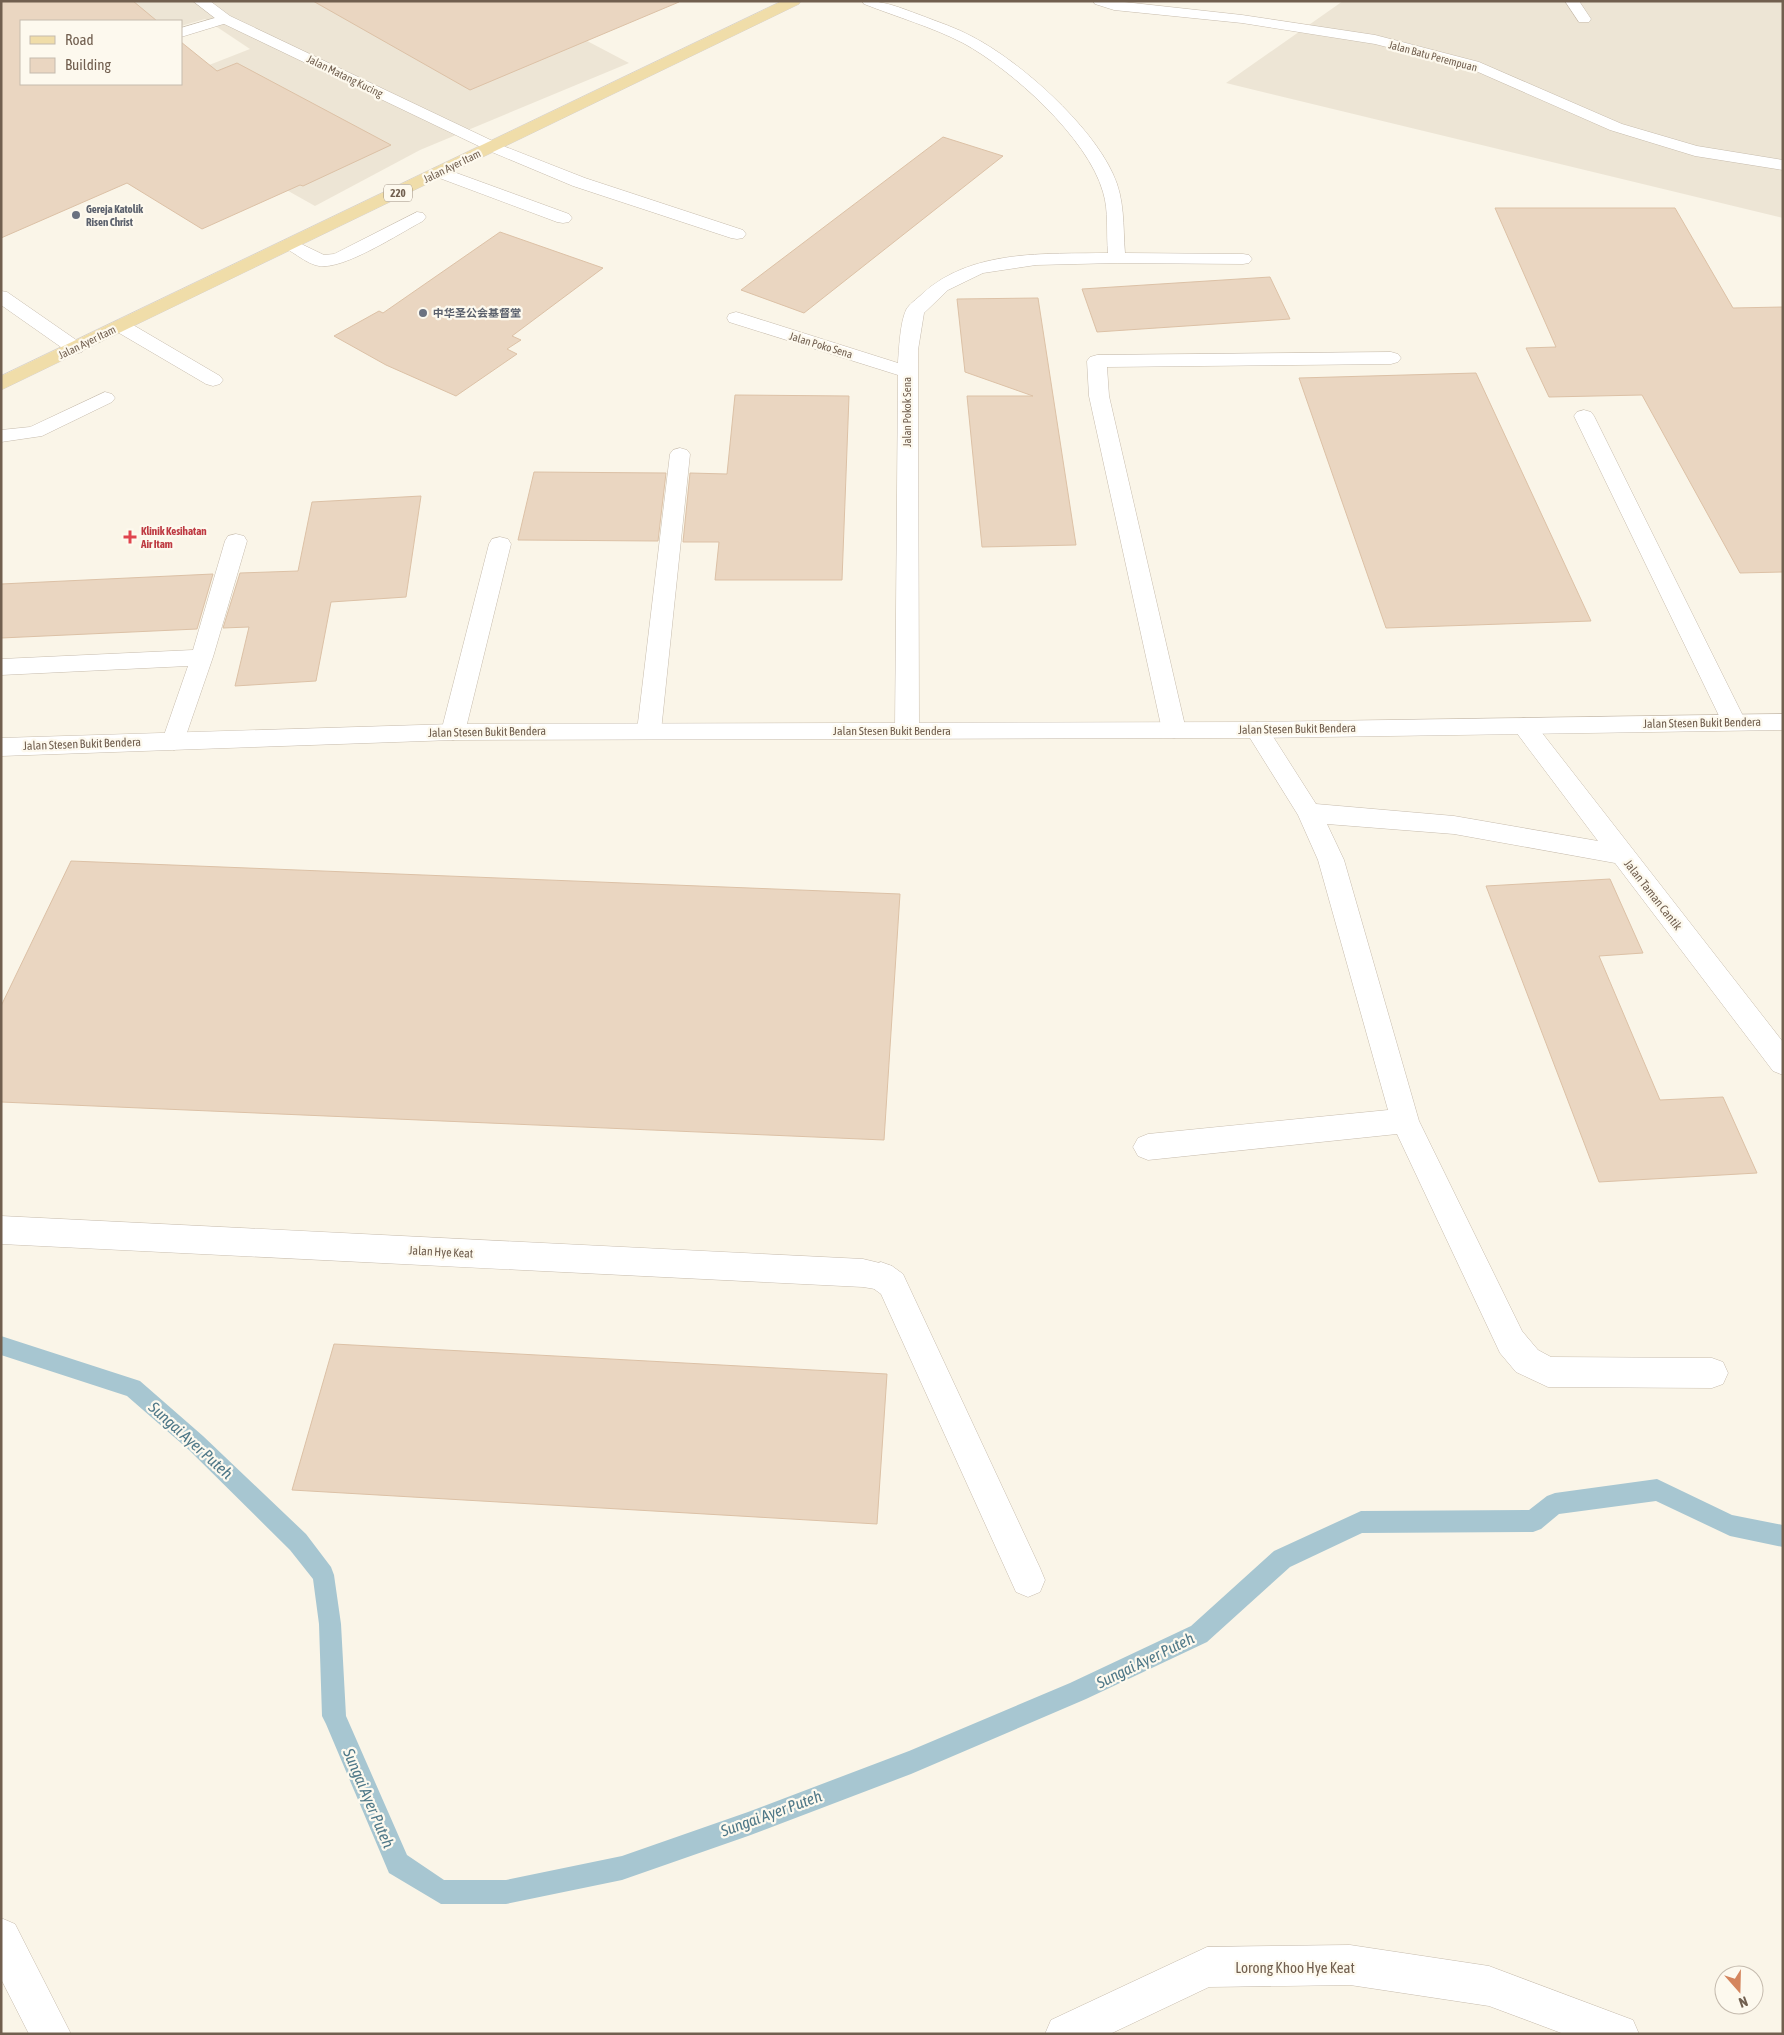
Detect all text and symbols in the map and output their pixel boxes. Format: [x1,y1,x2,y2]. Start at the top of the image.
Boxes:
legend [20,20,182,85]
text: Road [65,31,94,48]
street label: Jalan Batu Perempuan [1387,38,1479,74]
street label: Jalan Matang Kucing [305,52,385,100]
text: Building [65,56,111,73]
street label: Jalan Ayer Itam [421,147,483,185]
road number: 220 [384,184,412,202]
place label: Gereja Katolik Risen Christ [86,203,143,228]
marker: Gereja Katolik Risen Christ [70,209,82,221]
marker: 中华圣公会基督堂 [417,307,429,319]
place label: 中华圣公会基督堂 [433,307,521,319]
street label: Jalan Ayer Itam [56,323,118,361]
street label: Jalan Poko Sena [788,330,854,360]
street label: Jalan Pokok Sena [901,377,913,447]
place label: Klinik Kesihatan Air Itam [140,525,207,550]
marker: Klinik Kesihatan Air Itam [123,530,137,544]
street label: Jalan Stesen Bukit Bendera [1643,715,1761,731]
street label: Jalan Stesen Bukit Bendera [1238,721,1356,737]
street label: Jalan Stesen Bukit Bendera [428,724,546,740]
street label: Jalan Stesen Bukit Bendera [833,724,951,738]
street label: Jalan Stesen Bukit Bendera [23,735,141,753]
street label: Jalan Taman Cantik [1621,857,1685,934]
street label: Jalan Hye Keat [408,1243,474,1261]
water label: Sungai Ayer Puteh [144,1397,237,1483]
water label: Sungai Ayer Puteh [1092,1629,1197,1693]
water label: Sungai Ayer Puteh [339,1745,398,1851]
water label: Sungai Ayer Puteh [717,1786,825,1841]
street label: Lorong Khoo Hye Keat [1235,1959,1355,1976]
north arrow [1714,1965,1764,2015]
text: N [1737,1993,1750,2011]

